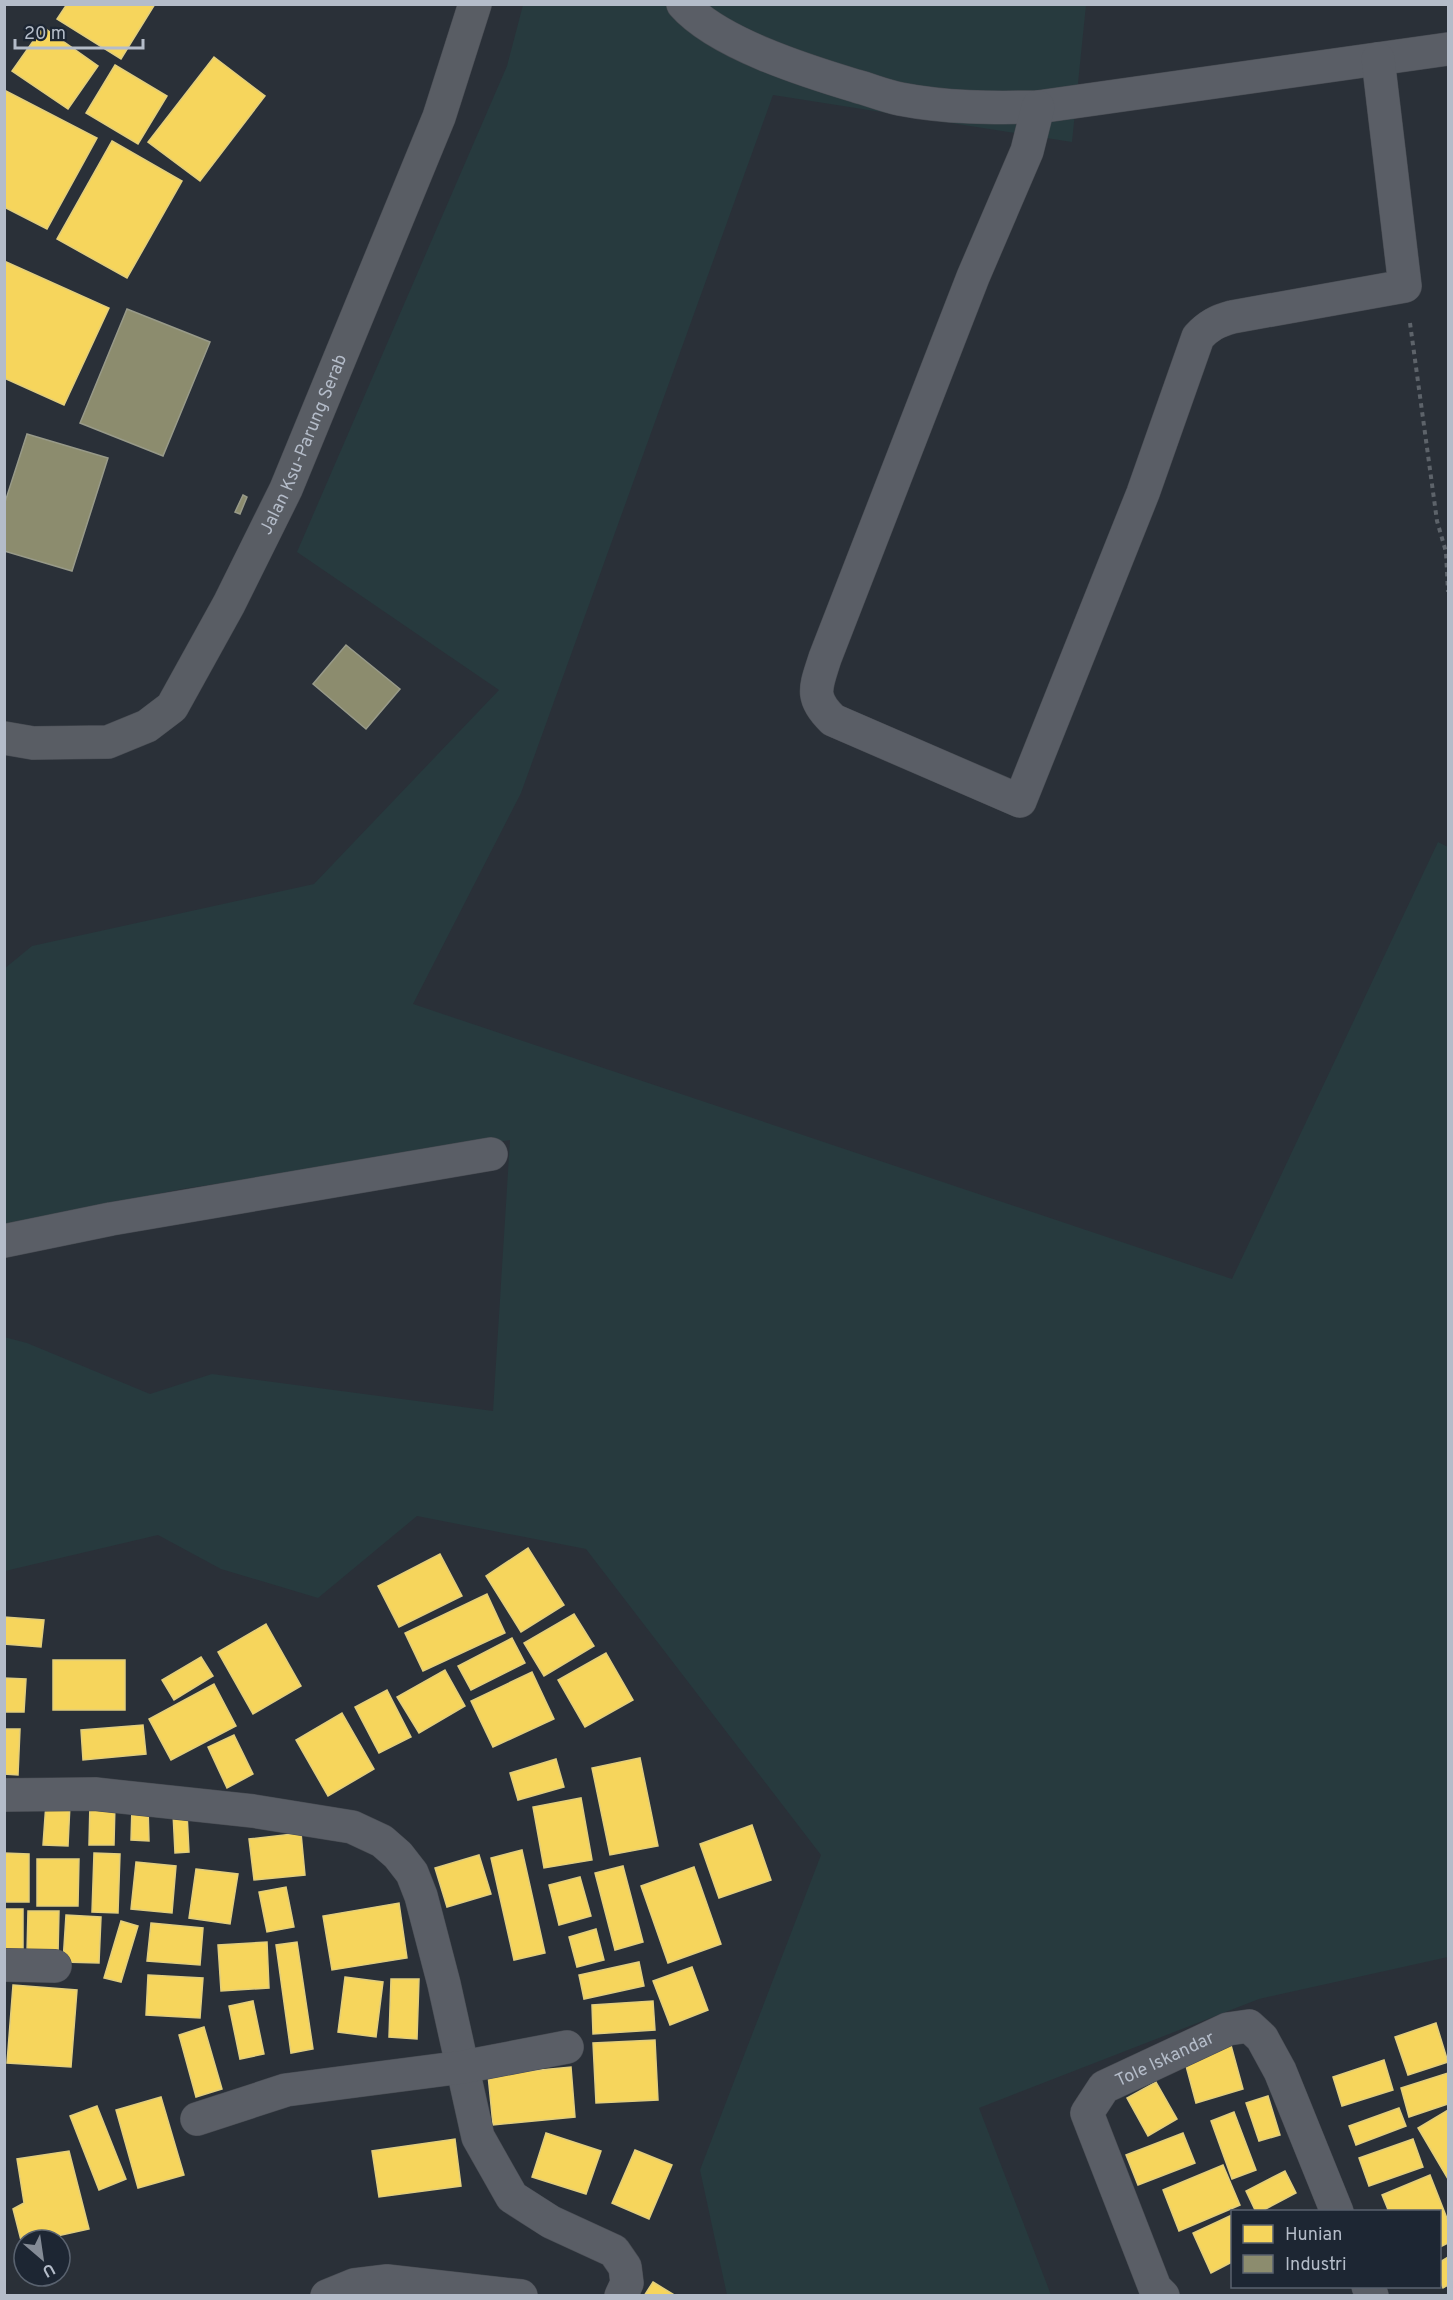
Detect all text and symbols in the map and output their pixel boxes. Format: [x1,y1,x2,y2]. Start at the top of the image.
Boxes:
scale bar [15,12,142,50]
text: 20 m [24,23,66,46]
street label: Jalan Ksu-Parung Serab [255,351,353,539]
street label: Tole Iskandar [1112,2027,1218,2093]
legend [1231,2210,1441,2288]
text: Hunian [1285,2224,1342,2247]
north arrow [12,2228,72,2288]
text: Industri [1285,2254,1347,2277]
text: U [38,2258,58,2281]

